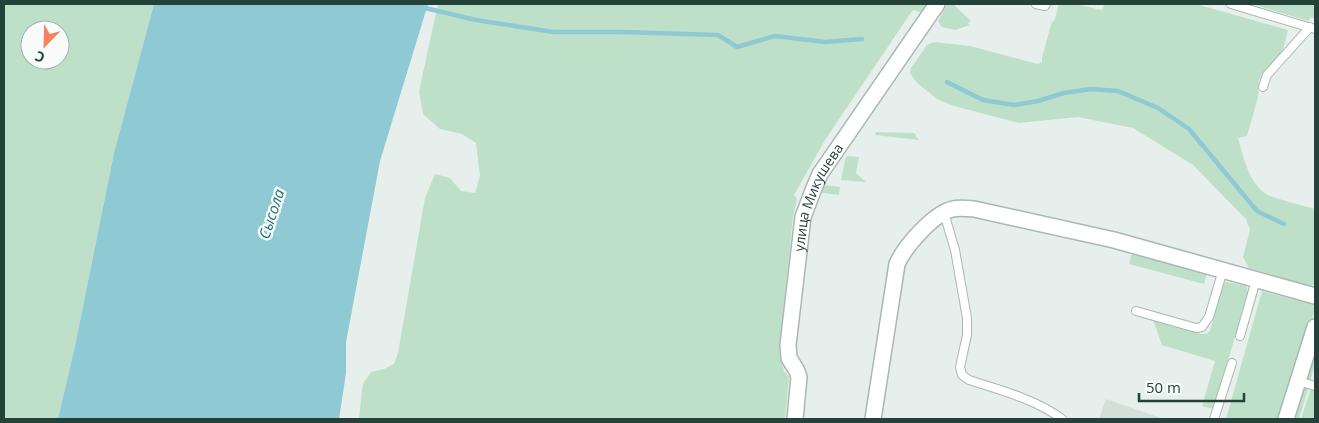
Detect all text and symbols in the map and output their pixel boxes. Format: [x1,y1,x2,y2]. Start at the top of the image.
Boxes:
north arrow [20,20,70,70]
text: С [32,47,48,68]
street label: улица Микушева [789,139,847,253]
water label: Сысола [254,186,289,241]
scale bar [1139,370,1244,402]
text: 50 m [1146,377,1181,397]

